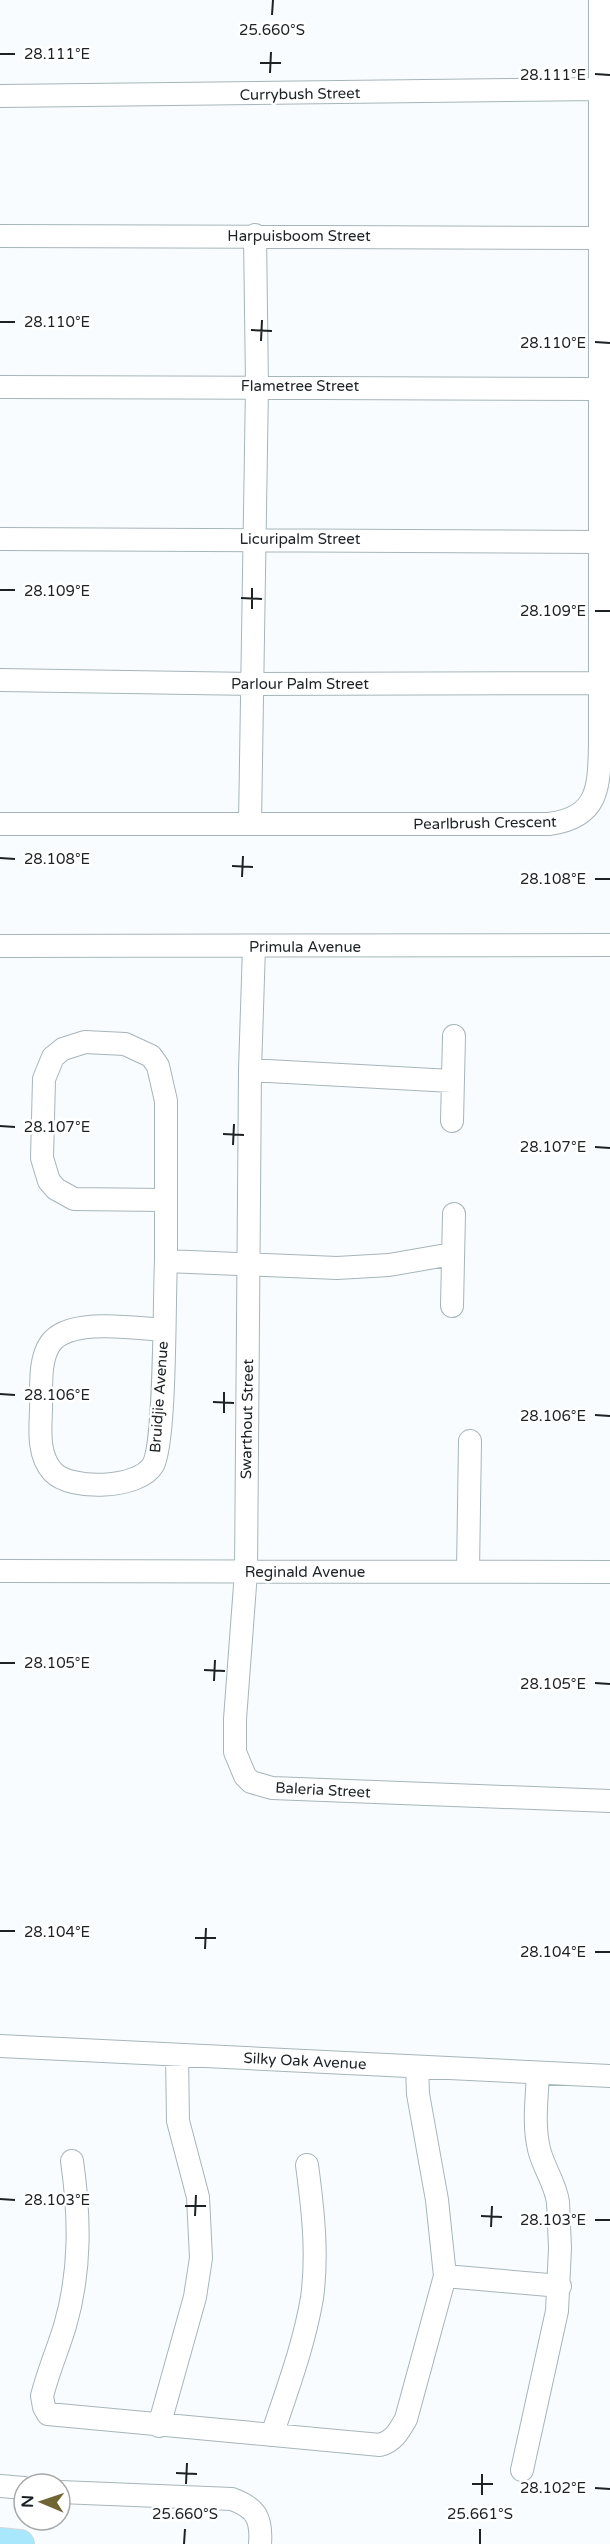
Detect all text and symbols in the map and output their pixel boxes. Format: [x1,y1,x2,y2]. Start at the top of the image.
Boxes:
text: 25.660°S [239,21,305,39]
text: 28.111°E [24,45,90,63]
text: 28.111°E [520,66,586,84]
street label: Currybush Street [240,84,361,104]
street label: Harpuisboom Street [227,227,371,245]
text: 28.110°E [24,313,90,331]
text: 28.110°E [520,334,586,352]
street label: Flametree Street [241,377,359,395]
street label: Licuripalm Street [239,530,361,548]
text: 28.109°E [24,582,90,600]
text: 28.109°E [520,602,586,620]
street label: Parlour Palm Street [231,675,369,693]
street label: Pearlbrush Crescent [413,813,557,833]
text: 28.108°E [24,850,90,868]
text: 28.108°E [520,870,586,888]
street label: Primula Avenue [249,938,361,956]
text: 28.107°E [24,1118,90,1136]
text: 28.107°E [520,1138,586,1156]
street label: Bruidjie Avenue [146,1341,172,1453]
street label: Swarthout Street [237,1358,257,1479]
text: 28.106°E [24,1386,90,1404]
text: 28.106°E [520,1407,586,1425]
street label: Reginald Avenue [245,1563,365,1581]
text: 28.105°E [24,1654,90,1672]
text: 28.105°E [520,1675,586,1693]
street label: Baleria Street [275,1779,372,1802]
text: 28.104°E [24,1923,90,1941]
text: 28.104°E [520,1943,586,1961]
street label: Silky Oak Avenue [243,2049,367,2073]
text: 28.103°E [24,2191,90,2209]
text: 28.103°E [520,2211,586,2229]
north arrow [12,2472,72,2532]
text: 28.102°E [520,2479,586,2497]
text: N [18,2495,38,2508]
text: 25.660°S [152,2505,218,2523]
text: 25.661°S [447,2505,513,2523]

